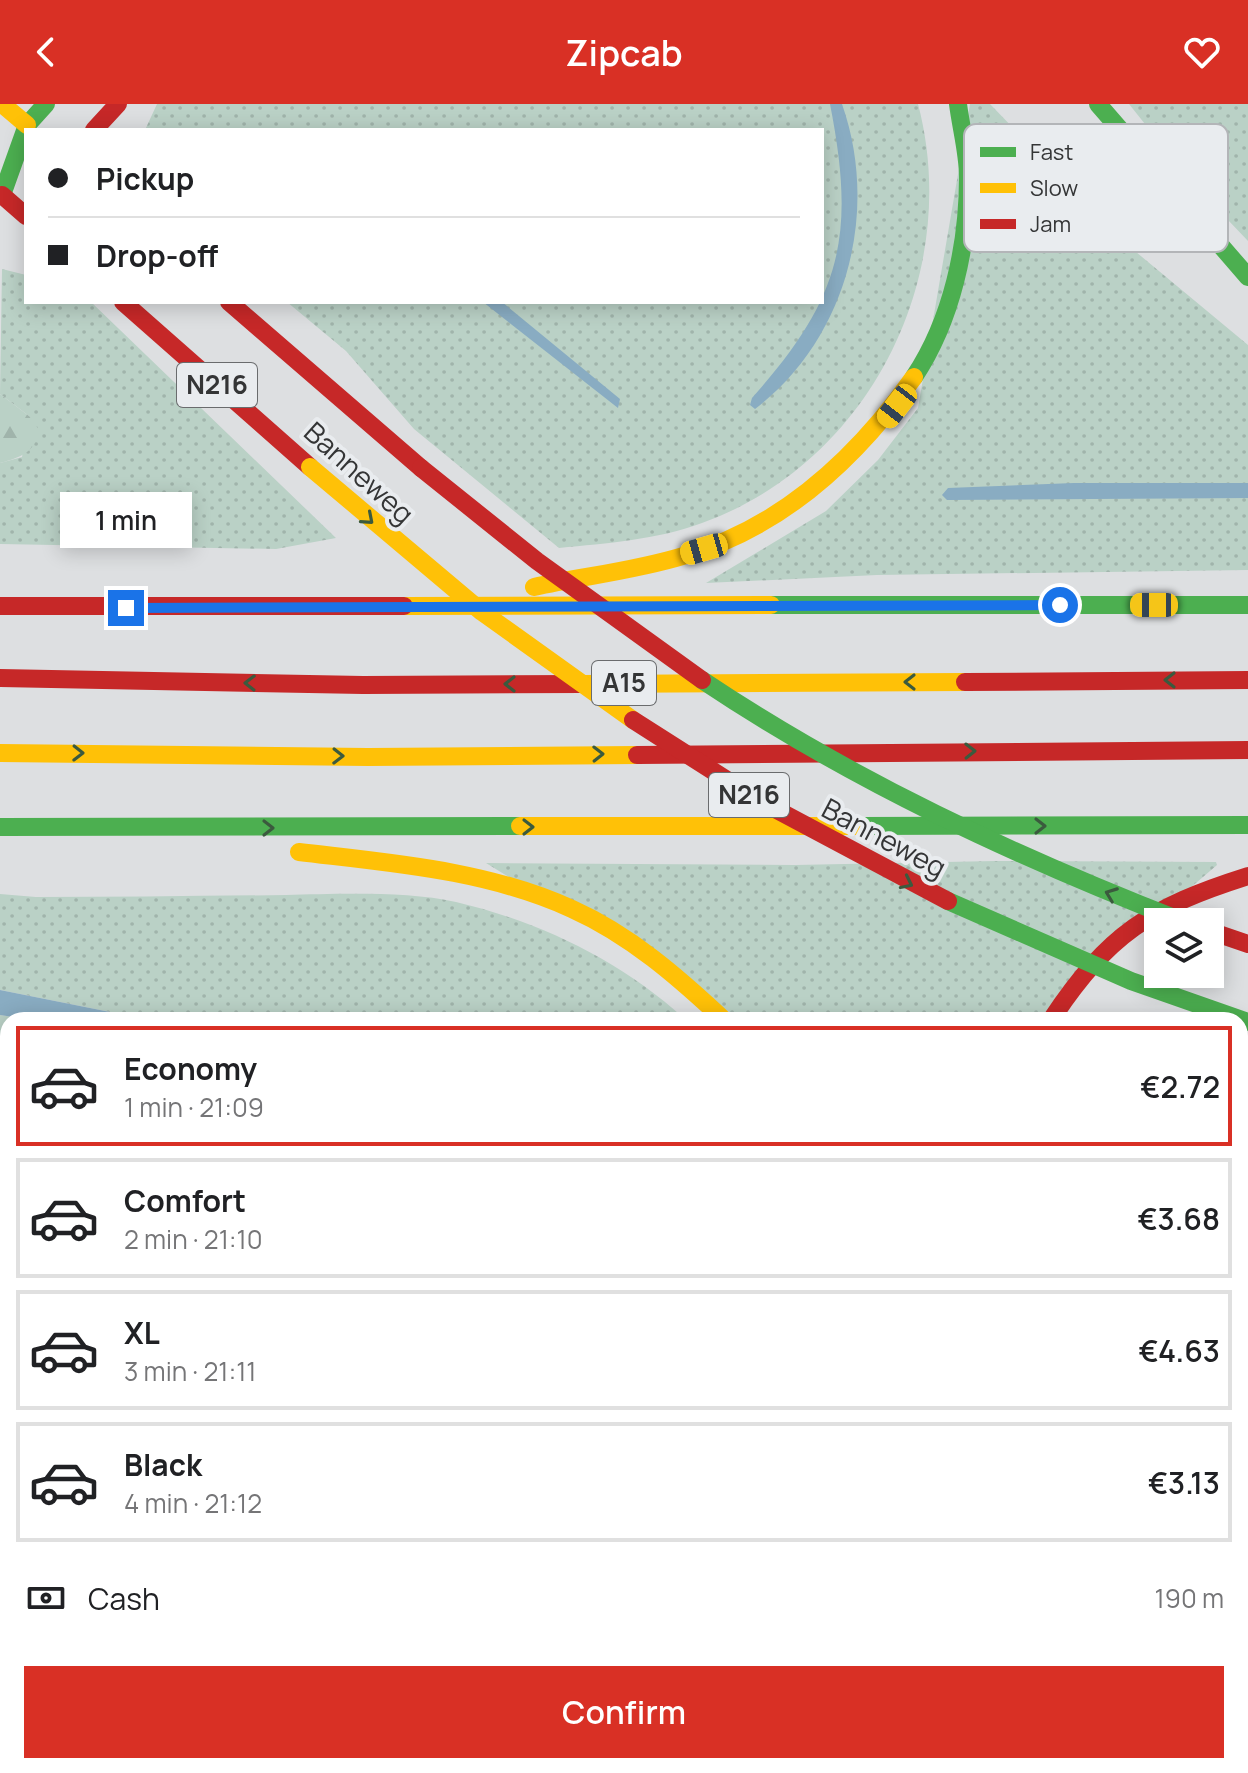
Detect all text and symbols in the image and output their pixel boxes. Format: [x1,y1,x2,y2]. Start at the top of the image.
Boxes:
text: Zipcab [565,28,683,77]
icon: back [24,30,68,74]
icon: heart [1180,30,1224,74]
legend [964,124,1228,252]
text: Fast [1030,137,1073,167]
text: Pickup [96,158,194,199]
text: Slow [1030,173,1078,203]
text: Jam [1030,209,1071,239]
text: Drop-off [96,235,218,276]
road number: N216 [177,363,257,407]
car [873,380,921,432]
street label: Banneweg [297,413,423,532]
callout: 1 min [60,492,192,548]
text: 1 min [95,502,157,538]
one-way arrow [359,510,374,524]
car [678,531,730,567]
route start [1042,587,1078,623]
route end [108,590,144,626]
car [1130,593,1178,617]
road number: A15 [592,661,656,705]
one-way arrow [1163,671,1176,689]
one-way arrow [903,673,916,691]
one-way arrow [243,674,256,692]
one-way arrow [503,675,516,693]
one-way arrow [964,742,977,760]
one-way arrow [72,745,85,762]
one-way arrow [592,745,605,763]
one-way arrow [332,747,345,765]
road number: N216 [709,773,789,817]
street label: Banneweg [816,789,953,886]
one-way arrow [1034,817,1047,835]
one-way arrow [522,818,535,836]
one-way arrow [262,819,275,837]
one-way arrow [899,873,913,889]
one-way arrow [1105,887,1119,904]
map controls [1144,908,1224,988]
button: layers [1144,908,1224,988]
text: Economy [124,1048,257,1089]
icon: car [28,1050,100,1122]
text: €2.72 [1140,1066,1220,1107]
text: 1 min · 21:09 [124,1089,264,1125]
text: Comfort [124,1180,246,1221]
icon: car [28,1182,100,1254]
text: €3.68 [1137,1198,1220,1239]
text: 2 min · 21:10 [124,1221,263,1257]
text: XL [124,1312,160,1353]
icon: car [28,1314,100,1386]
text: €4.63 [1139,1330,1220,1371]
text: 3 min · 21:11 [124,1353,256,1389]
text: Black [124,1444,202,1485]
icon: car [28,1446,100,1518]
text: €3.13 [1148,1462,1220,1503]
text: 4 min · 21:12 [124,1485,262,1521]
icon: cash [24,1576,68,1620]
text: Cash [88,1578,160,1619]
text: 190 m [1155,1580,1224,1616]
button: Confirm [24,1666,1224,1758]

